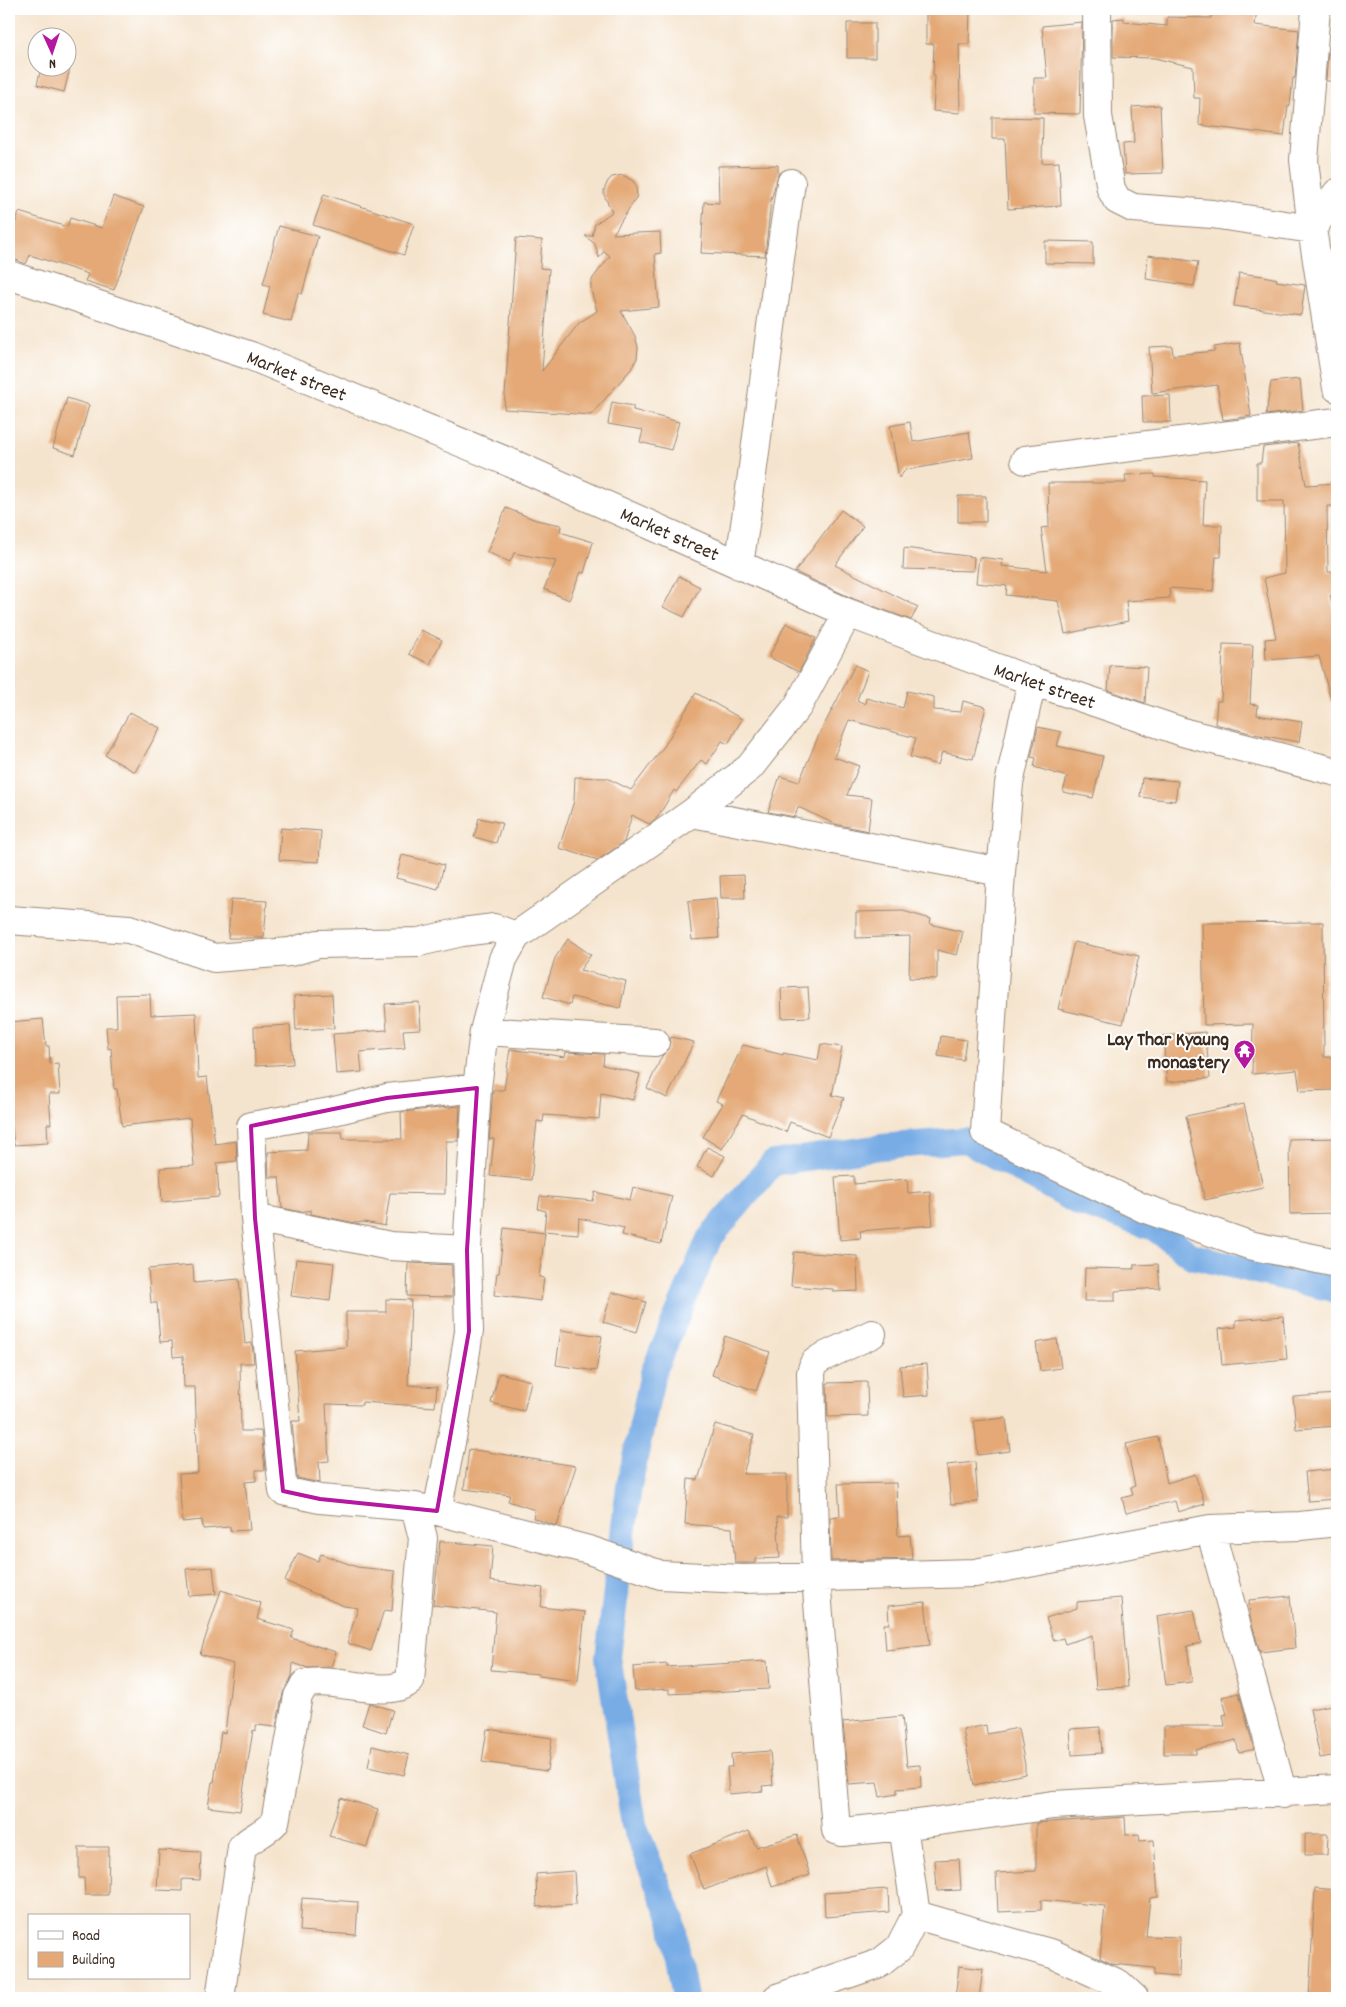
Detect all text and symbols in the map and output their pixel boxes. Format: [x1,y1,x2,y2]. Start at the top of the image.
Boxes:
north arrow [28,28,78,78]
text: N [49,53,57,73]
street label: Market street [242,345,350,411]
street label: Market street [615,501,723,570]
street label: Market street [990,657,1099,718]
place label: Lay Thar Kyaung monastery [1107,1027,1230,1078]
temple icon: Lay Thar Kyaung monastery [1233,1038,1257,1069]
legend [28,1914,190,1980]
text: Road [72,1926,100,1948]
text: Building [72,1950,115,1972]

